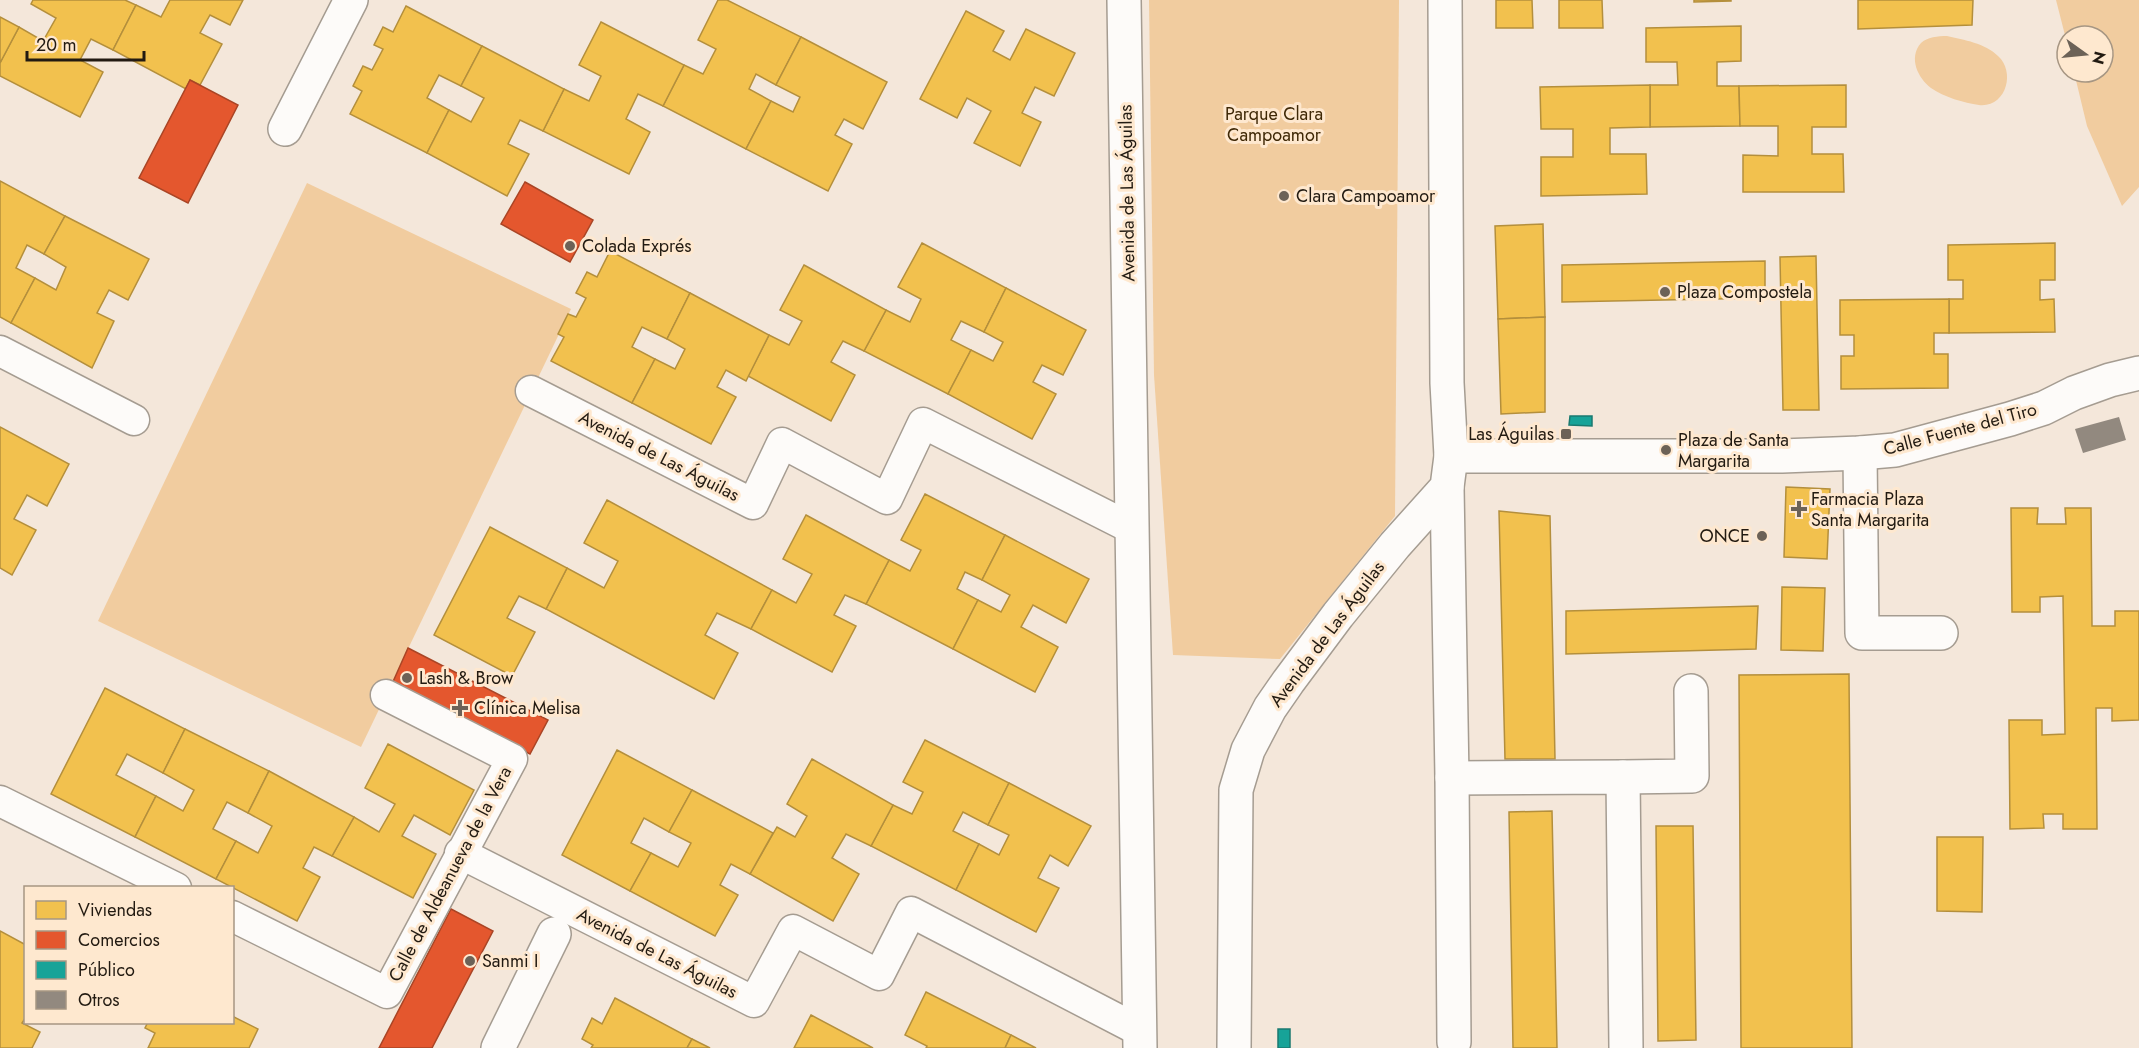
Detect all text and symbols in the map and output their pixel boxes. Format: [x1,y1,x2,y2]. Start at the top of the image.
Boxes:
scale bar [27,24,144,62]
north arrow [2055,24,2115,84]
text: 20 m [36,32,76,58]
text: N [2086,49,2112,67]
park label: Parque Clara Campoamor [1225,101,1323,148]
street label: Avenida de Las Águilas [1112,104,1142,282]
place label: Clara Campoamor [1296,183,1436,209]
marker: Clara Campoamor [1277,189,1291,203]
place label: Colada Exprés [582,233,691,259]
marker: Colada Exprés [563,239,577,253]
place label: Plaza Compostela [1677,279,1812,305]
marker: Plaza Compostela [1658,285,1672,299]
street label: Calle Fuente del Tiro [1881,396,2040,462]
street label: Avenida de Las Águilas [574,404,744,508]
place label: Las Águilas [1468,421,1554,447]
marker: Las Águilas [1559,427,1573,441]
place label: Plaza de Santa Margarita [1678,427,1789,474]
marker: Plaza de Santa Margarita [1659,443,1673,457]
place label: Farmacia Plaza Santa Margarita [1811,486,1929,533]
marker: Farmacia Plaza Santa Margarita [1792,502,1806,516]
place label: ONCE [1700,523,1750,549]
marker: ONCE [1755,529,1769,543]
street label: Avenida de Las Águilas [1263,555,1391,713]
place label: Lash & Brow [419,665,514,691]
marker: Lash & Brow [400,671,414,685]
place label: Clínica Melisa [474,695,581,721]
marker: Clínica Melisa [451,699,469,717]
street label: Calle de Aldeanueva de la Vera [382,762,518,986]
legend [24,886,234,1024]
text: Viviendas [78,897,152,923]
street label: Avenida de Las Águilas [572,901,742,1005]
text: Comercios [78,927,160,953]
place label: Sanmi I [482,948,539,974]
marker: Sanmi I [463,954,477,968]
text: Público [78,957,135,983]
text: Otros [78,987,120,1013]

